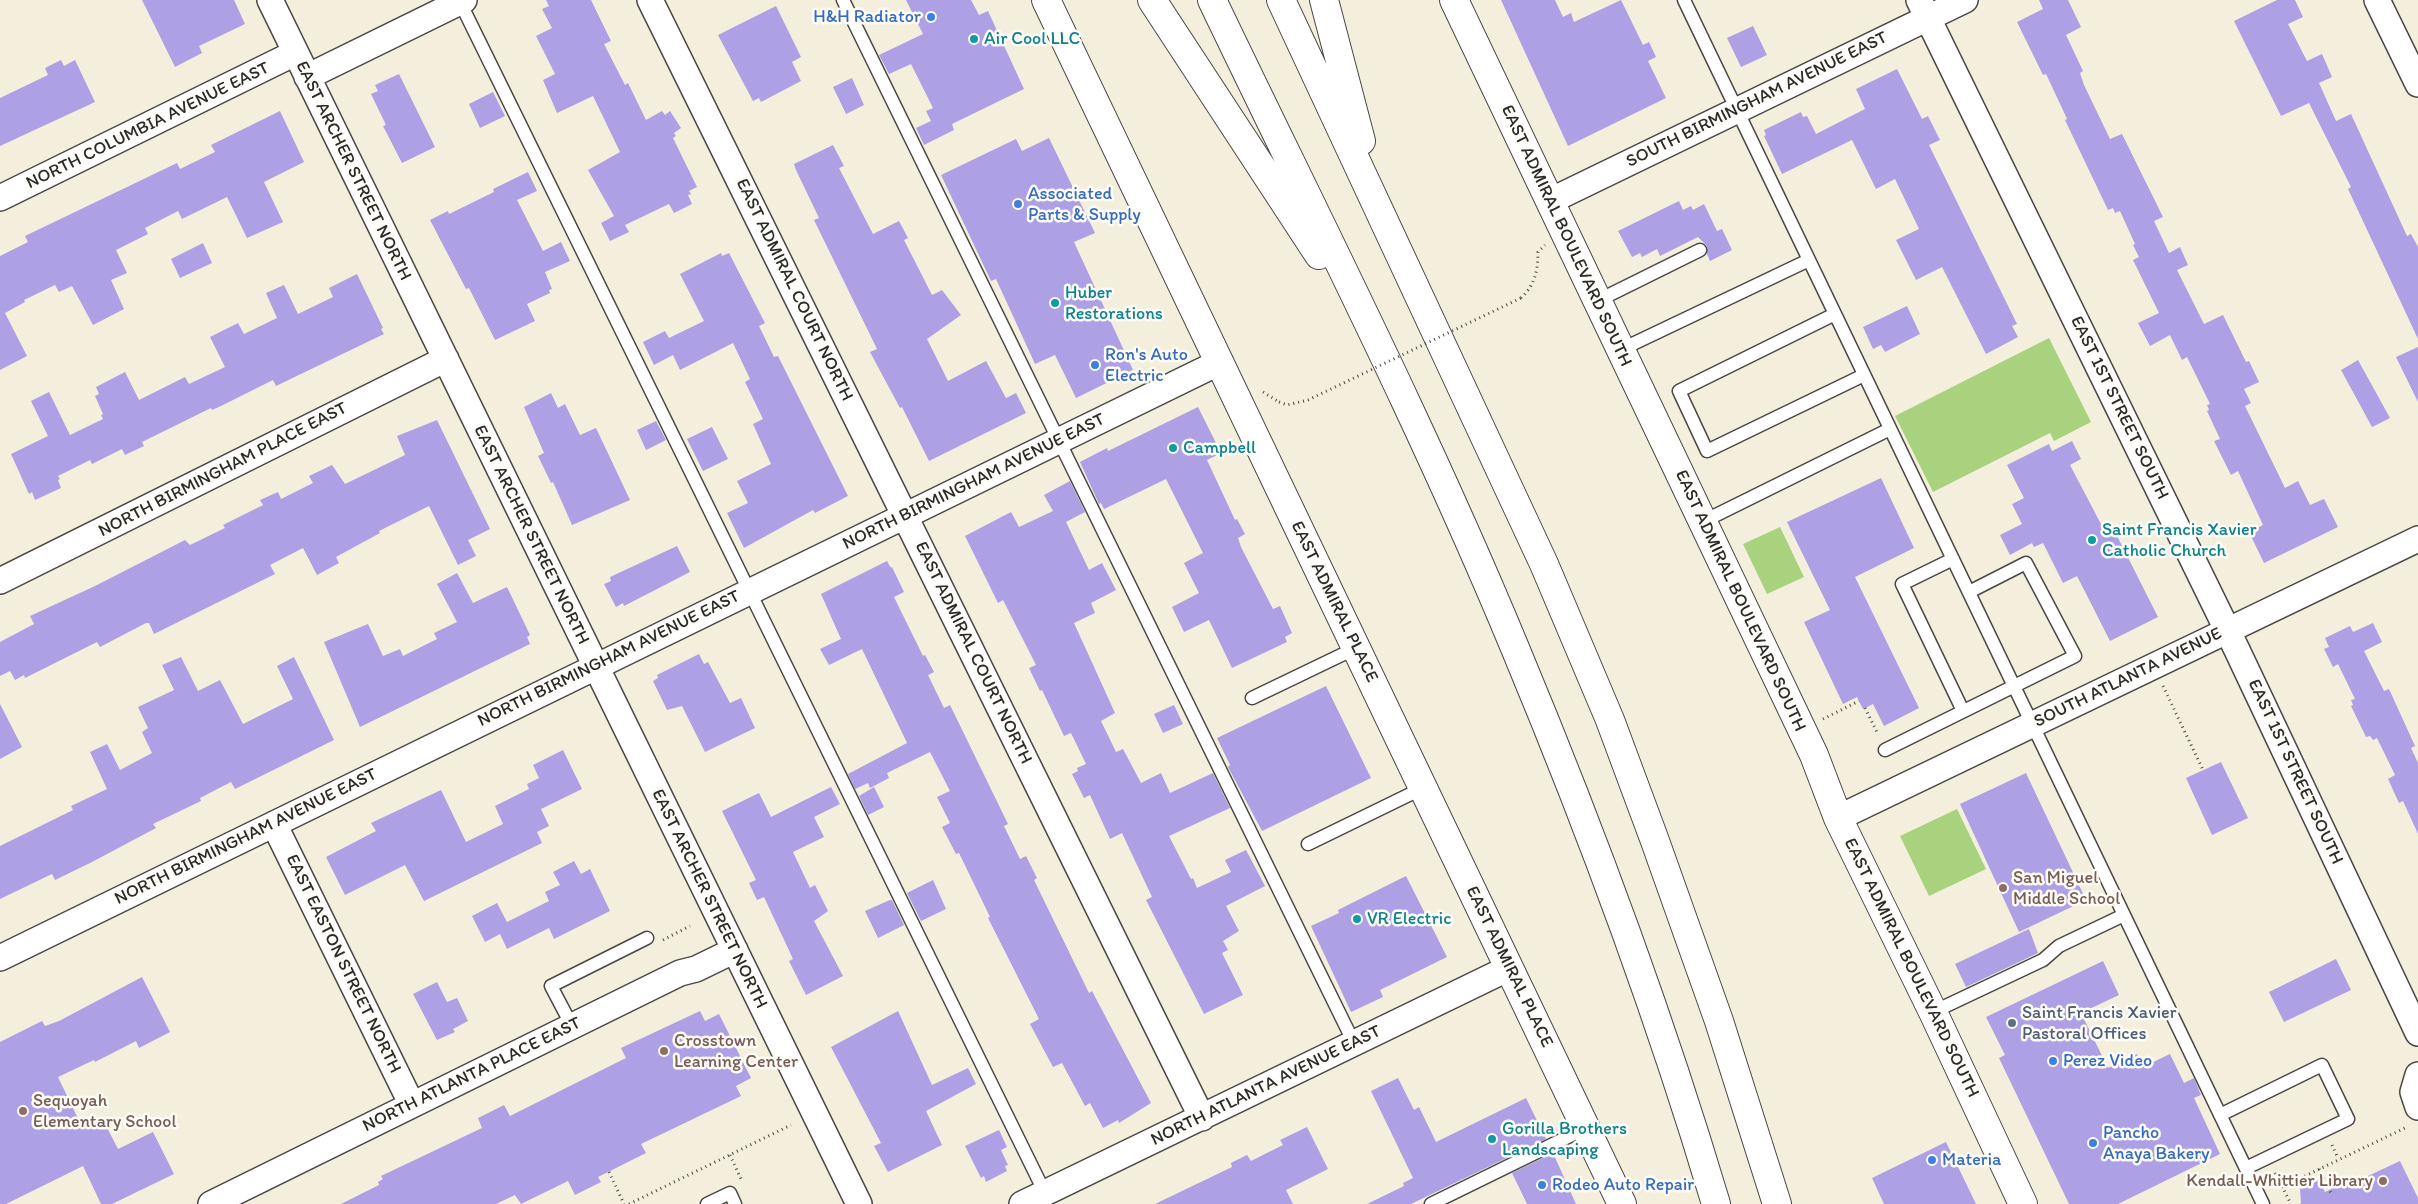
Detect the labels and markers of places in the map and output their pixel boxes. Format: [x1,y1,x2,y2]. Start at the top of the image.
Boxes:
place label: H&H Radiator [813,6,921,28]
marker: H&H Radiator [925,11,937,23]
place label: Air Cool LLC [984,28,1080,50]
marker: Air Cool LLC [968,33,980,45]
place label: Associated Parts & Supply [1028,183,1141,225]
marker: Associated Parts & Supply [1012,198,1024,210]
place label: Huber Restorations [1065,282,1163,324]
marker: Huber Restorations [1049,297,1061,309]
place label: Ron's Auto Electric [1105,344,1188,386]
marker: Ron's Auto Electric [1089,359,1101,371]
place label: Campbell [1183,437,1256,459]
marker: Campbell [1167,442,1179,454]
place label: Saint Francis Xavier Catholic Church [2102,519,2257,562]
marker: Saint Francis Xavier Catholic Church [2086,534,2098,546]
place label: San Miguel Middle School [2013,867,2120,910]
marker: San Miguel Middle School [1997,882,2009,894]
place label: VR Electric [1367,908,1451,930]
marker: VR Electric [1351,913,1363,925]
place label: Saint Francis Xavier Pastoral Offices [2022,1002,2177,1044]
marker: Saint Francis Xavier Pastoral Offices [2006,1017,2018,1029]
place label: Crosstown Learning Center [674,1030,798,1072]
marker: Crosstown Learning Center [658,1045,670,1057]
place label: Perez Video [2063,1050,2152,1072]
marker: Perez Video [2047,1055,2059,1067]
place label: Sequoyah Elementary School [33,1090,177,1132]
marker: Sequoyah Elementary School [17,1105,29,1117]
place label: Gorilla Brothers Landscaping [1502,1118,1627,1160]
place label: Pancho Anaya Bakery [2103,1122,2210,1164]
marker: Gorilla Brothers Landscaping [1486,1133,1498,1145]
marker: Pancho Anaya Bakery [2087,1137,2099,1149]
place label: Materia [1942,1149,2001,1171]
marker: Materia [1926,1154,1938,1166]
place label: Kendall-Whittier Library [2186,1170,2373,1192]
place label: Rodeo Auto Repair [1552,1174,1694,1196]
marker: Kendall-Whittier Library [2377,1175,2389,1187]
marker: Rodeo Auto Repair [1536,1179,1548,1191]

